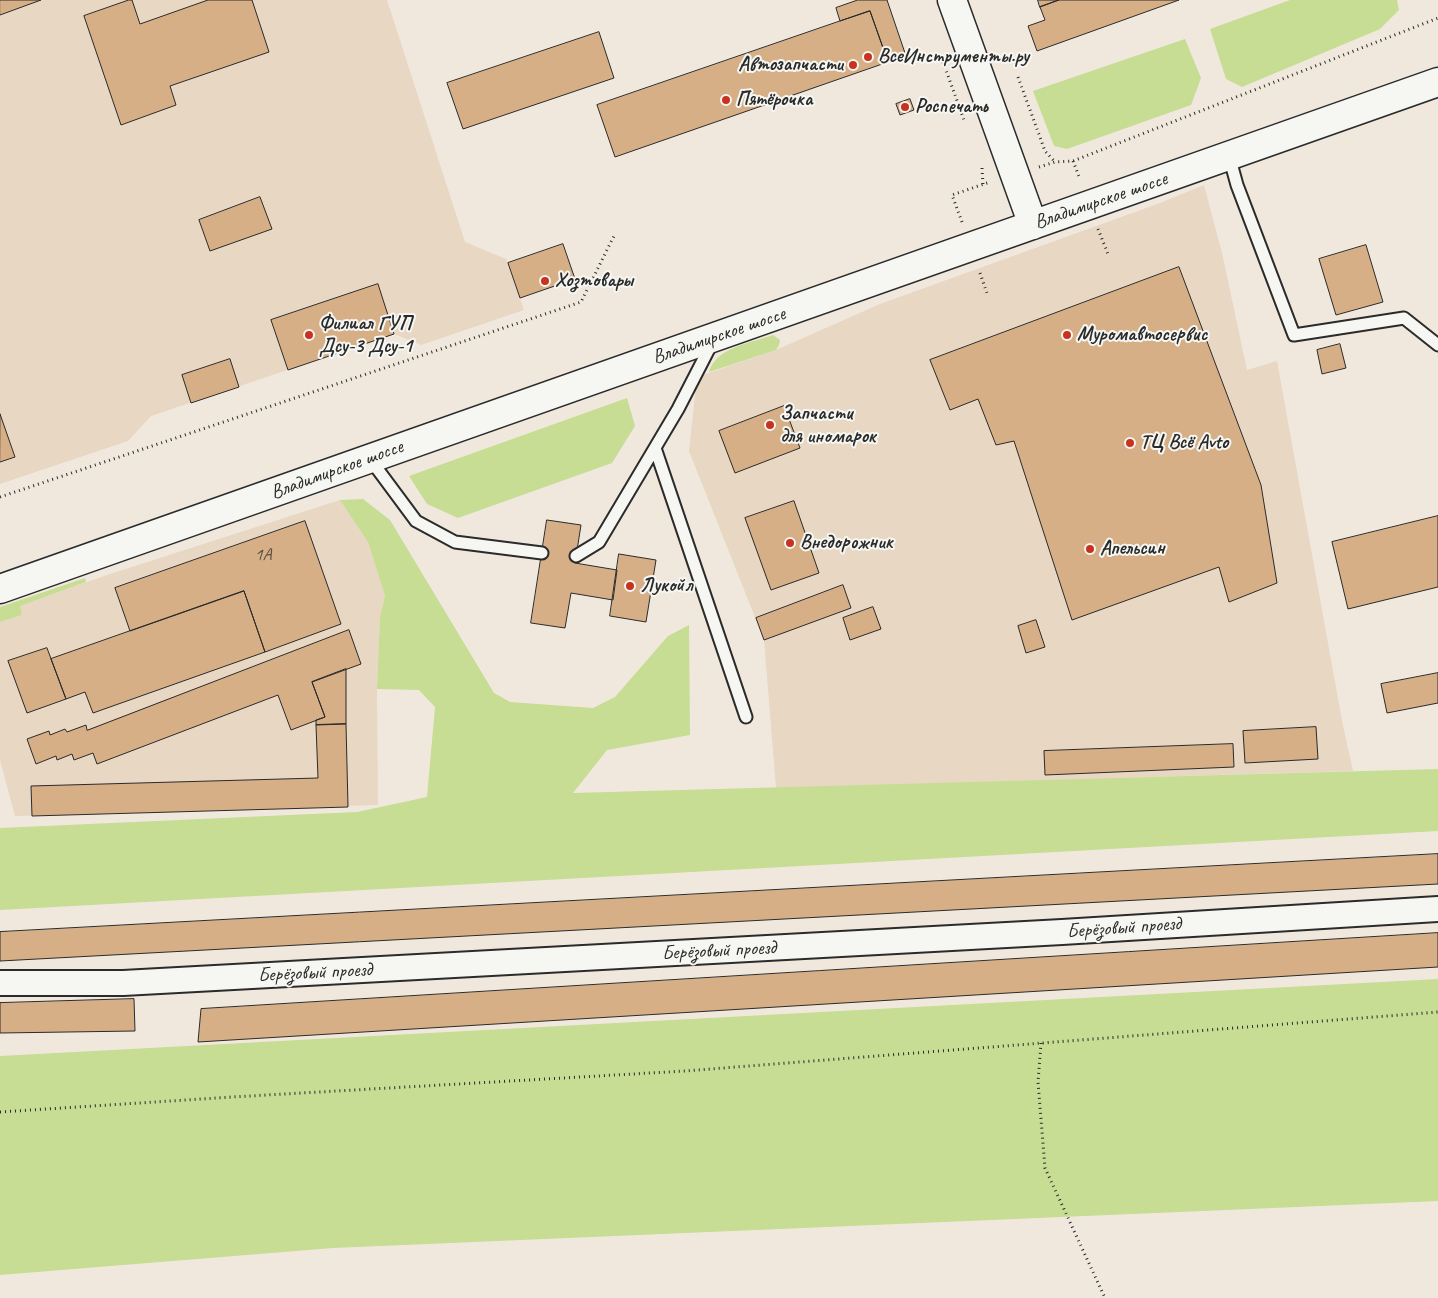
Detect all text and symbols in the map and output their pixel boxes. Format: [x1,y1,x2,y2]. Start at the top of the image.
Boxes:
place label: ВсеИнструменты.ру [878,45,1029,69]
marker: ВсеИнструменты.ру [862,51,874,63]
place label: Автозапчасти [738,53,843,77]
marker: Автозапчасти [847,59,859,71]
place label: Пятёрочка [736,88,813,112]
marker: Пятёрочка [720,94,732,106]
place label: Роспечать [915,95,988,119]
marker: Роспечать [899,101,911,113]
street label: Владимирское шоссе [1031,167,1171,235]
place label: Хозтовары [555,269,633,293]
marker: Хозтовары [539,275,551,287]
street label: Владимирское шоссе [649,302,789,370]
place label: Филиал ГУП Дсу-3 Дсу-1 [319,312,412,359]
place label: Муромавтосервис [1077,323,1207,347]
marker: Филиал ГУП Дсу-3 Дсу-1 [303,329,315,341]
marker: Муромавтосервис [1061,329,1073,341]
place label: Запчасти для иномарок [780,402,876,449]
marker: Запчасти для иномарок [764,419,776,431]
place label: ТЦ Всё Avto [1140,431,1228,455]
street label: Владимирское шоссе [268,435,406,505]
marker: ТЦ Всё Avto [1124,437,1136,449]
place label: Внедорожник [800,531,893,555]
marker: Внедорожник [784,537,796,549]
place label: Апельсин [1100,537,1165,561]
marker: Апельсин [1084,543,1096,555]
house number: 1А [254,544,272,566]
place label: Лукойл [640,574,692,598]
marker: Лукойл [624,580,636,592]
street label: Берёзовый проезд [1066,912,1182,944]
street label: Берёзовый проезд [661,936,777,966]
street label: Берёзовый проезд [257,958,373,988]

